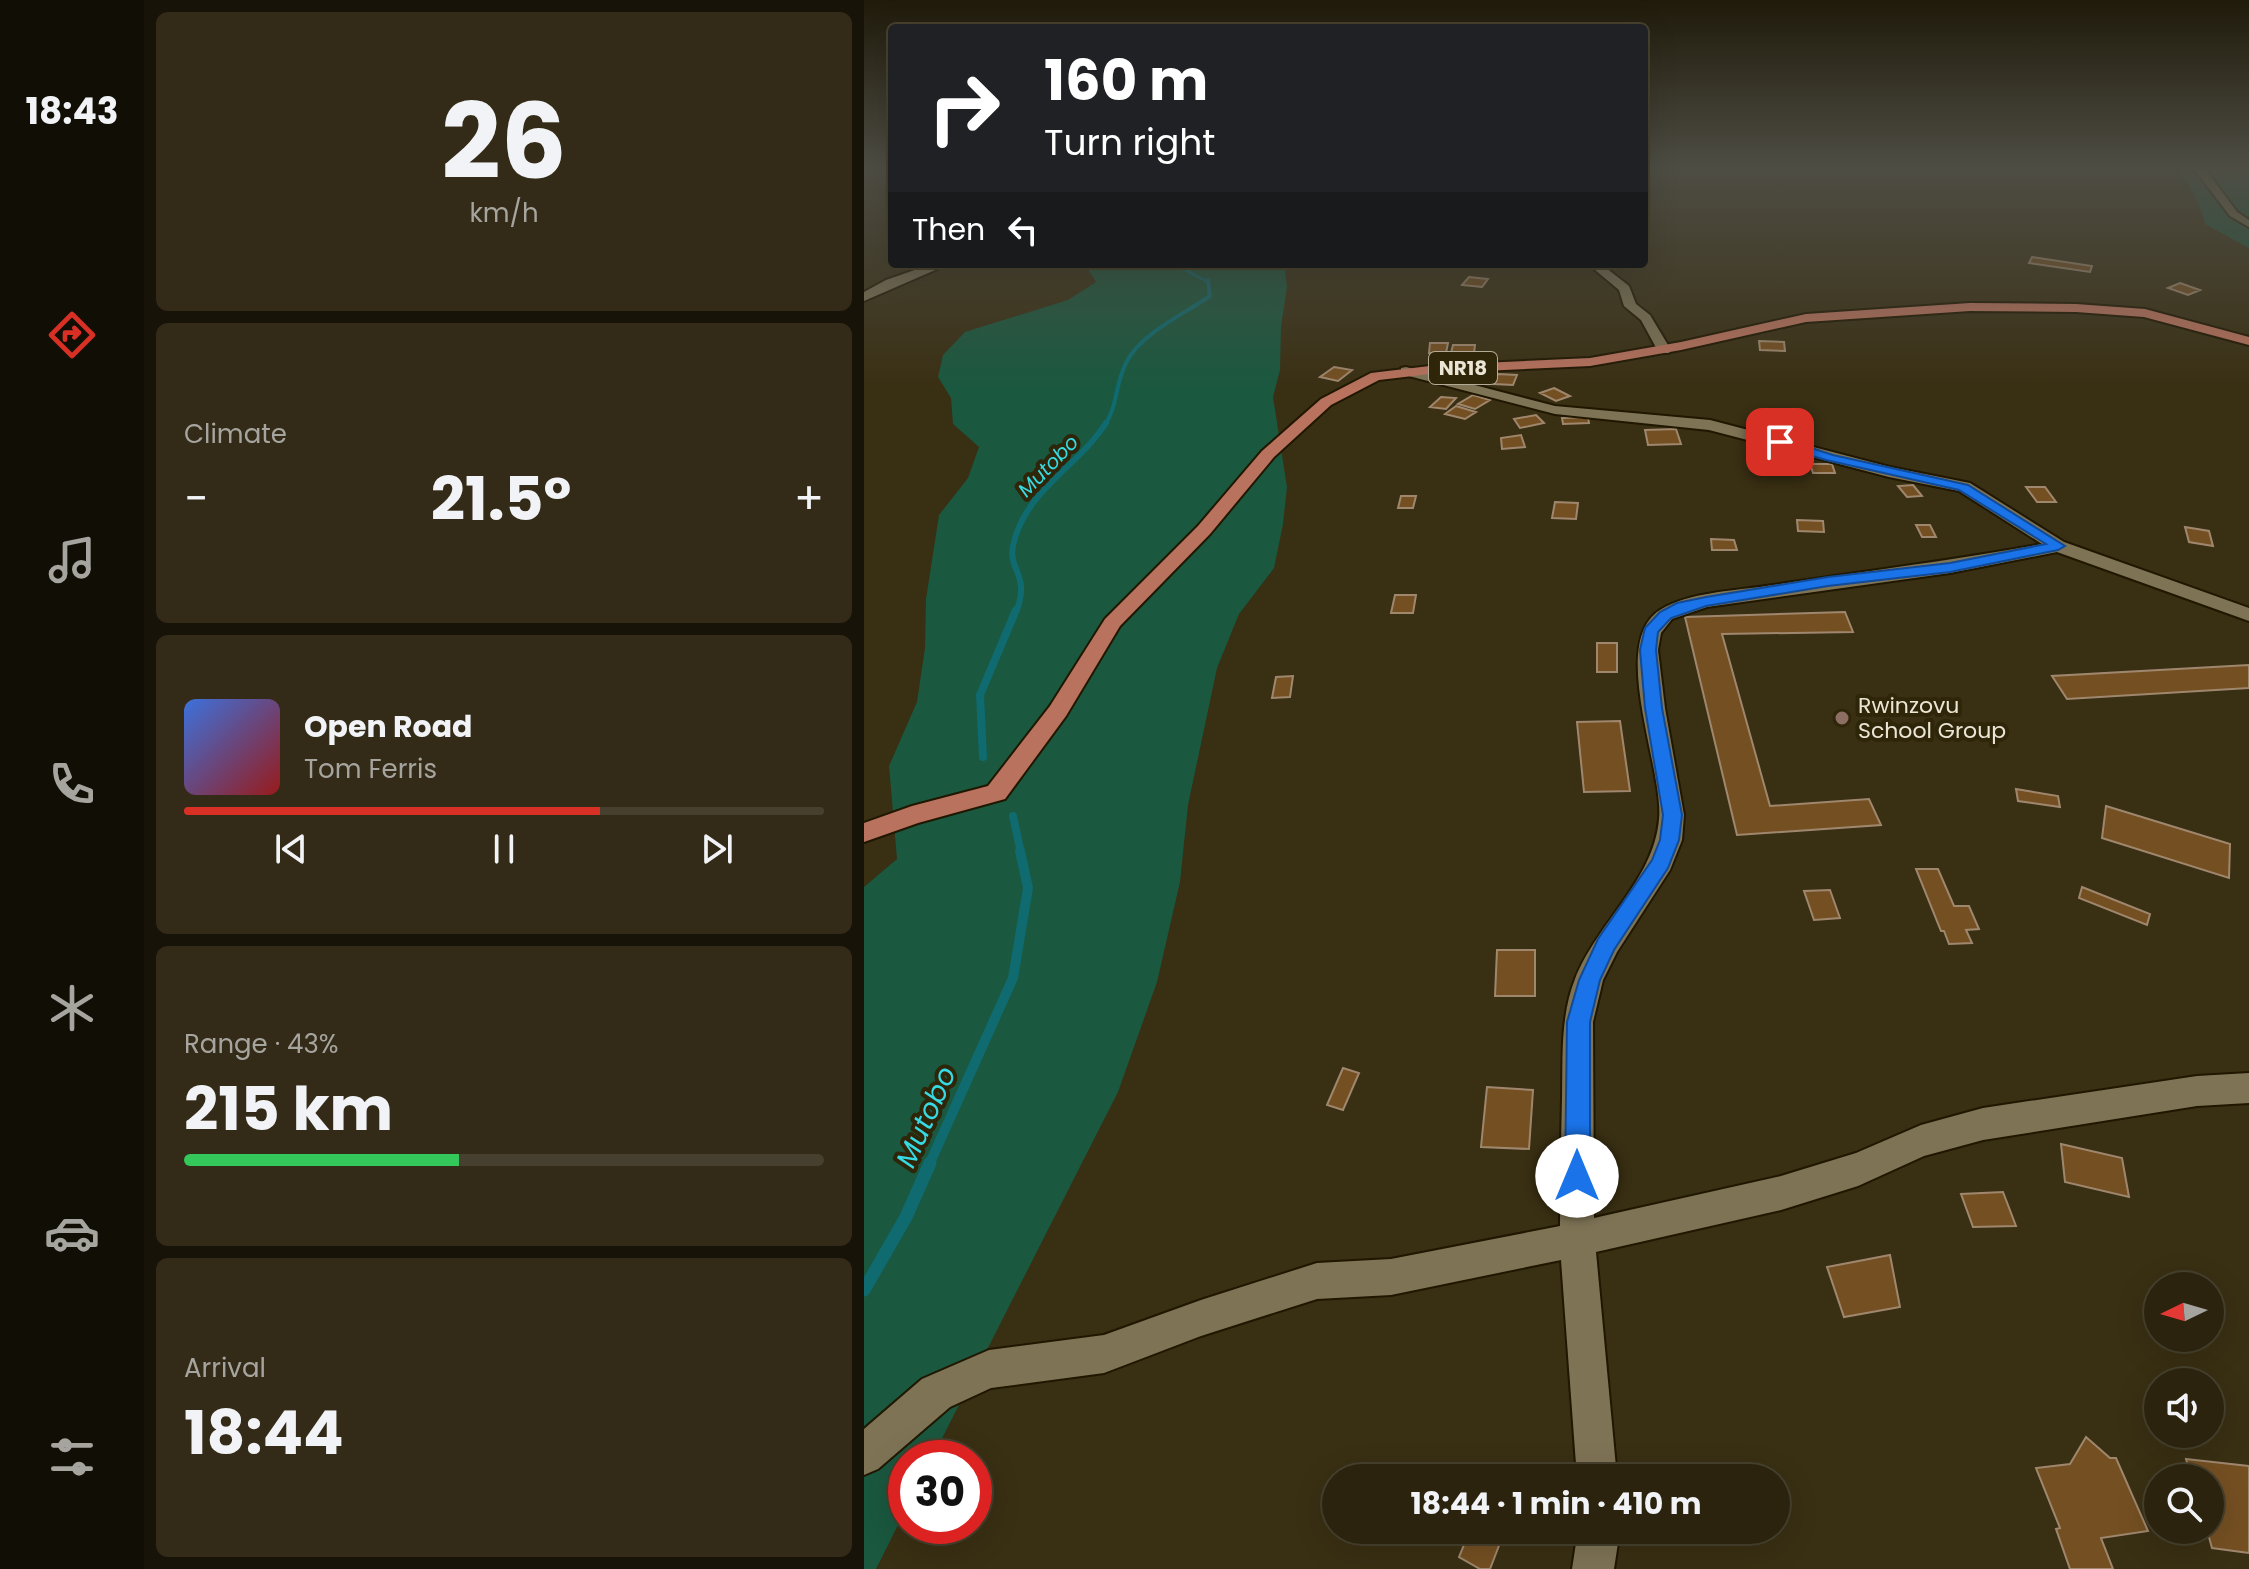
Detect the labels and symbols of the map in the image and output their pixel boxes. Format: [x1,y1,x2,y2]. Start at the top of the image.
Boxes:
road number: NR18 [1429,352,1497,384]
pin [1746,408,1814,476]
water label: Mutobo [1011,429,1085,503]
place label: Rwinzovu School Group [1858,690,2006,746]
marker: Rwinzovu School Group [1833,709,1851,727]
water label: Mutobo [886,1060,966,1174]
position arrow [1535,1134,1619,1218]
north arrow [2144,1272,2224,1352]
speed limit sign: 30 [888,1440,992,1544]

